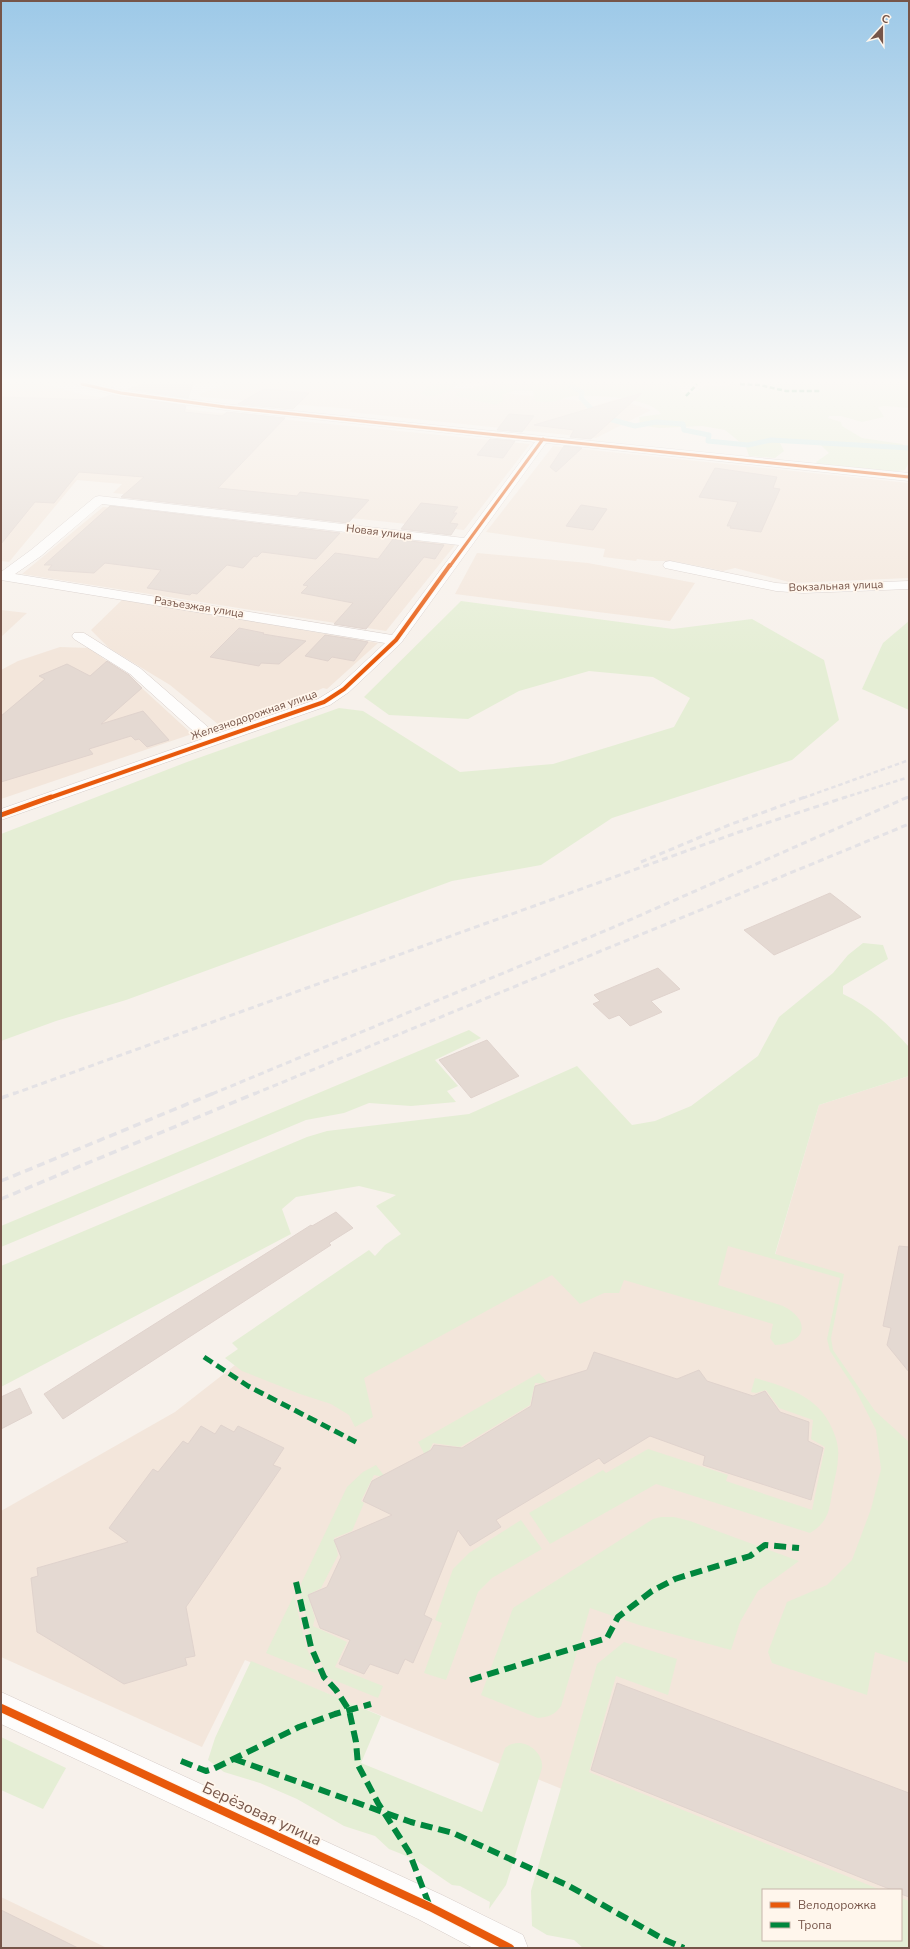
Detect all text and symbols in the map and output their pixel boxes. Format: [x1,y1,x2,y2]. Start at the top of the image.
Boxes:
north arrow [862,8,902,48]
text: С [879,11,892,28]
street label: Новая улица [345,521,413,543]
street label: Вокзальная улица [788,577,884,595]
street label: Разъезжая улица [153,593,245,621]
street label: Железнодорожная улица [189,686,319,744]
street label: Берёзовая улица [199,1777,325,1851]
legend [762,1889,902,1941]
text: Велодорожка [798,1897,876,1913]
text: Тропа [798,1917,832,1933]

